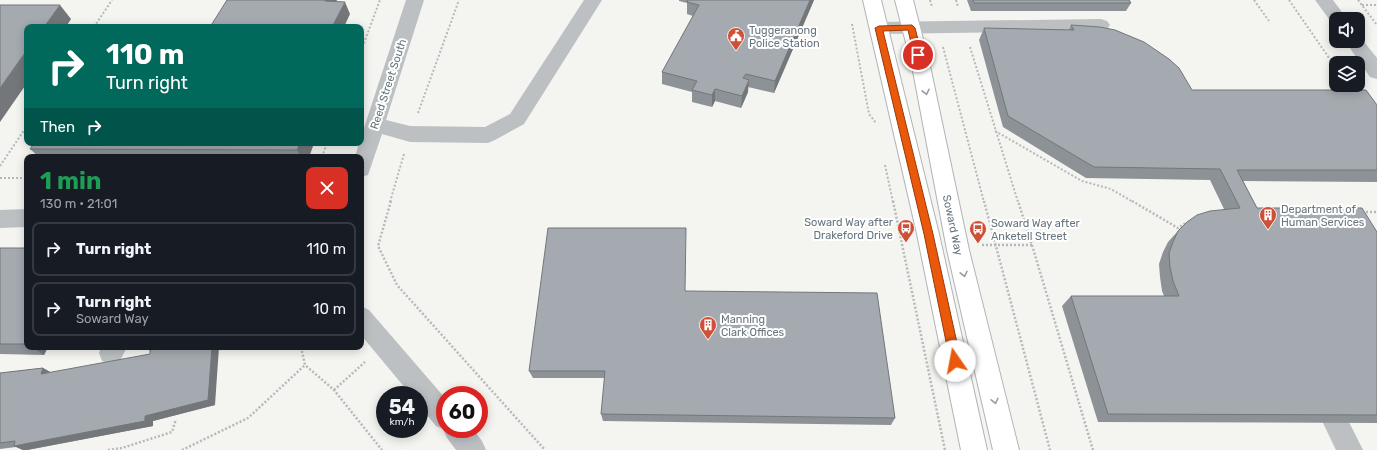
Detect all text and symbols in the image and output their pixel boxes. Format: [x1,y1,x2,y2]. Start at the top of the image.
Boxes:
map controls [1329,12,1365,92]
button: sound [1329,12,1365,48]
place label: Tuggeranong Police Station [749,24,820,50]
public building icon: Tuggeranong Police Station [726,26,746,51]
street label: Reed Street South [368,37,409,131]
text: 110 m [106,38,184,71]
pin [901,38,935,72]
icon: right [40,40,92,92]
icon: arrive [907,44,929,66]
button: layers [1329,56,1365,92]
text: Turn right [106,72,188,94]
one-way arrow [922,89,930,96]
icon: right [83,116,105,138]
text: Then [40,118,75,136]
text: 1 min [40,167,101,195]
button: close [306,167,348,209]
street label: Soward Way [940,194,965,257]
text: 130 m · 21:01 [40,196,117,211]
place label: Department of Human Services [1281,203,1365,229]
building icon: Department of Human Services [1258,205,1278,230]
place label: Soward Way after Drakeford Drive [804,216,894,242]
place label: Soward Way after Anketell Street [991,217,1081,243]
bus stop icon: Soward Way after Drakeford Drive [896,218,916,243]
bus stop icon: Soward Way after Anketell Street [968,219,988,244]
icon: right [42,238,64,260]
text: Turn right [76,240,151,258]
text: 110 m [307,240,346,258]
one-way arrow [960,271,968,278]
text: Turn right [76,293,151,311]
icon: right [42,298,64,320]
text: 10 m [313,300,346,318]
text: Soward Way [76,311,149,326]
place label: Manning Clark Offices [721,313,785,339]
building icon: Manning Clark Offices [698,315,718,340]
position arrow [934,340,976,382]
speed limit sign: 60 [436,386,488,438]
text: 54 [389,395,415,419]
one-way arrow [990,398,998,404]
text: km/h [390,416,414,428]

